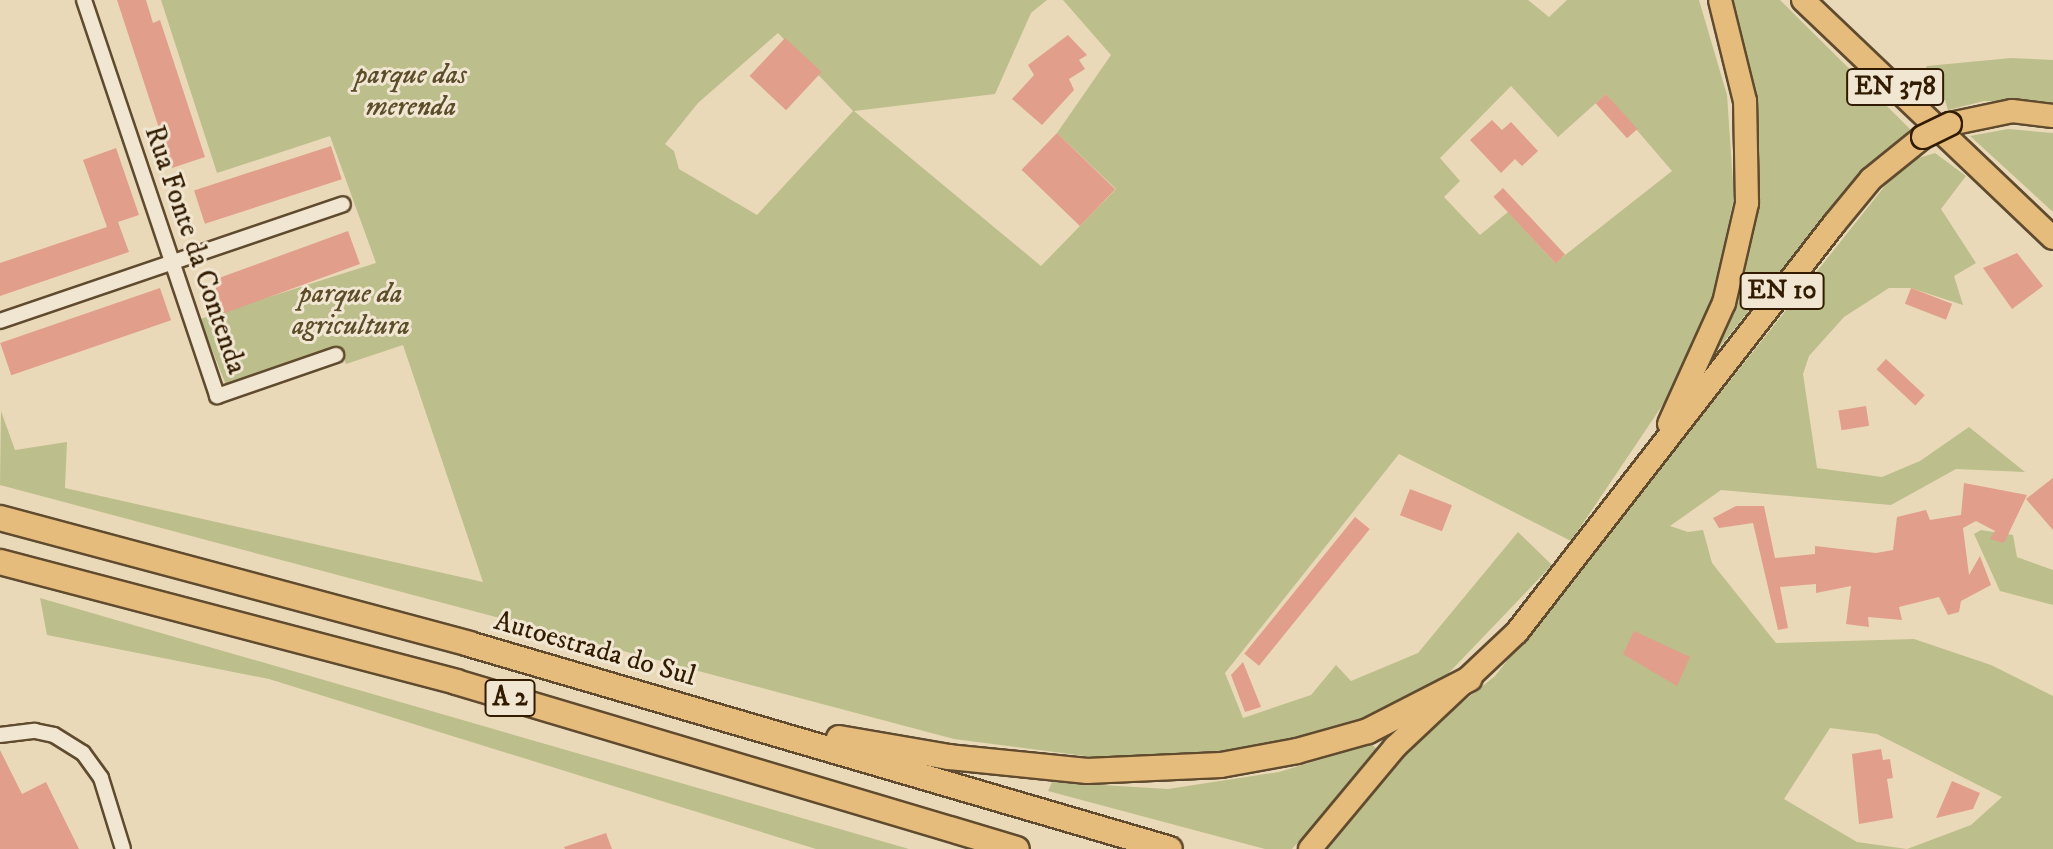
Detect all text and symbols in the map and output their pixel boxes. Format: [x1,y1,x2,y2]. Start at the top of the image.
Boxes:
park label: parque das merenda [355,58,467,124]
road number: EN 378 [1845,65,1945,109]
street label: Rua Fonte da Contenda [137,121,253,379]
road number: EN 10 [1738,269,1826,313]
park label: parque da agricultura [292,277,410,343]
street label: Autoestrada do Sul [490,604,700,694]
road number: A 2 [484,676,536,720]

